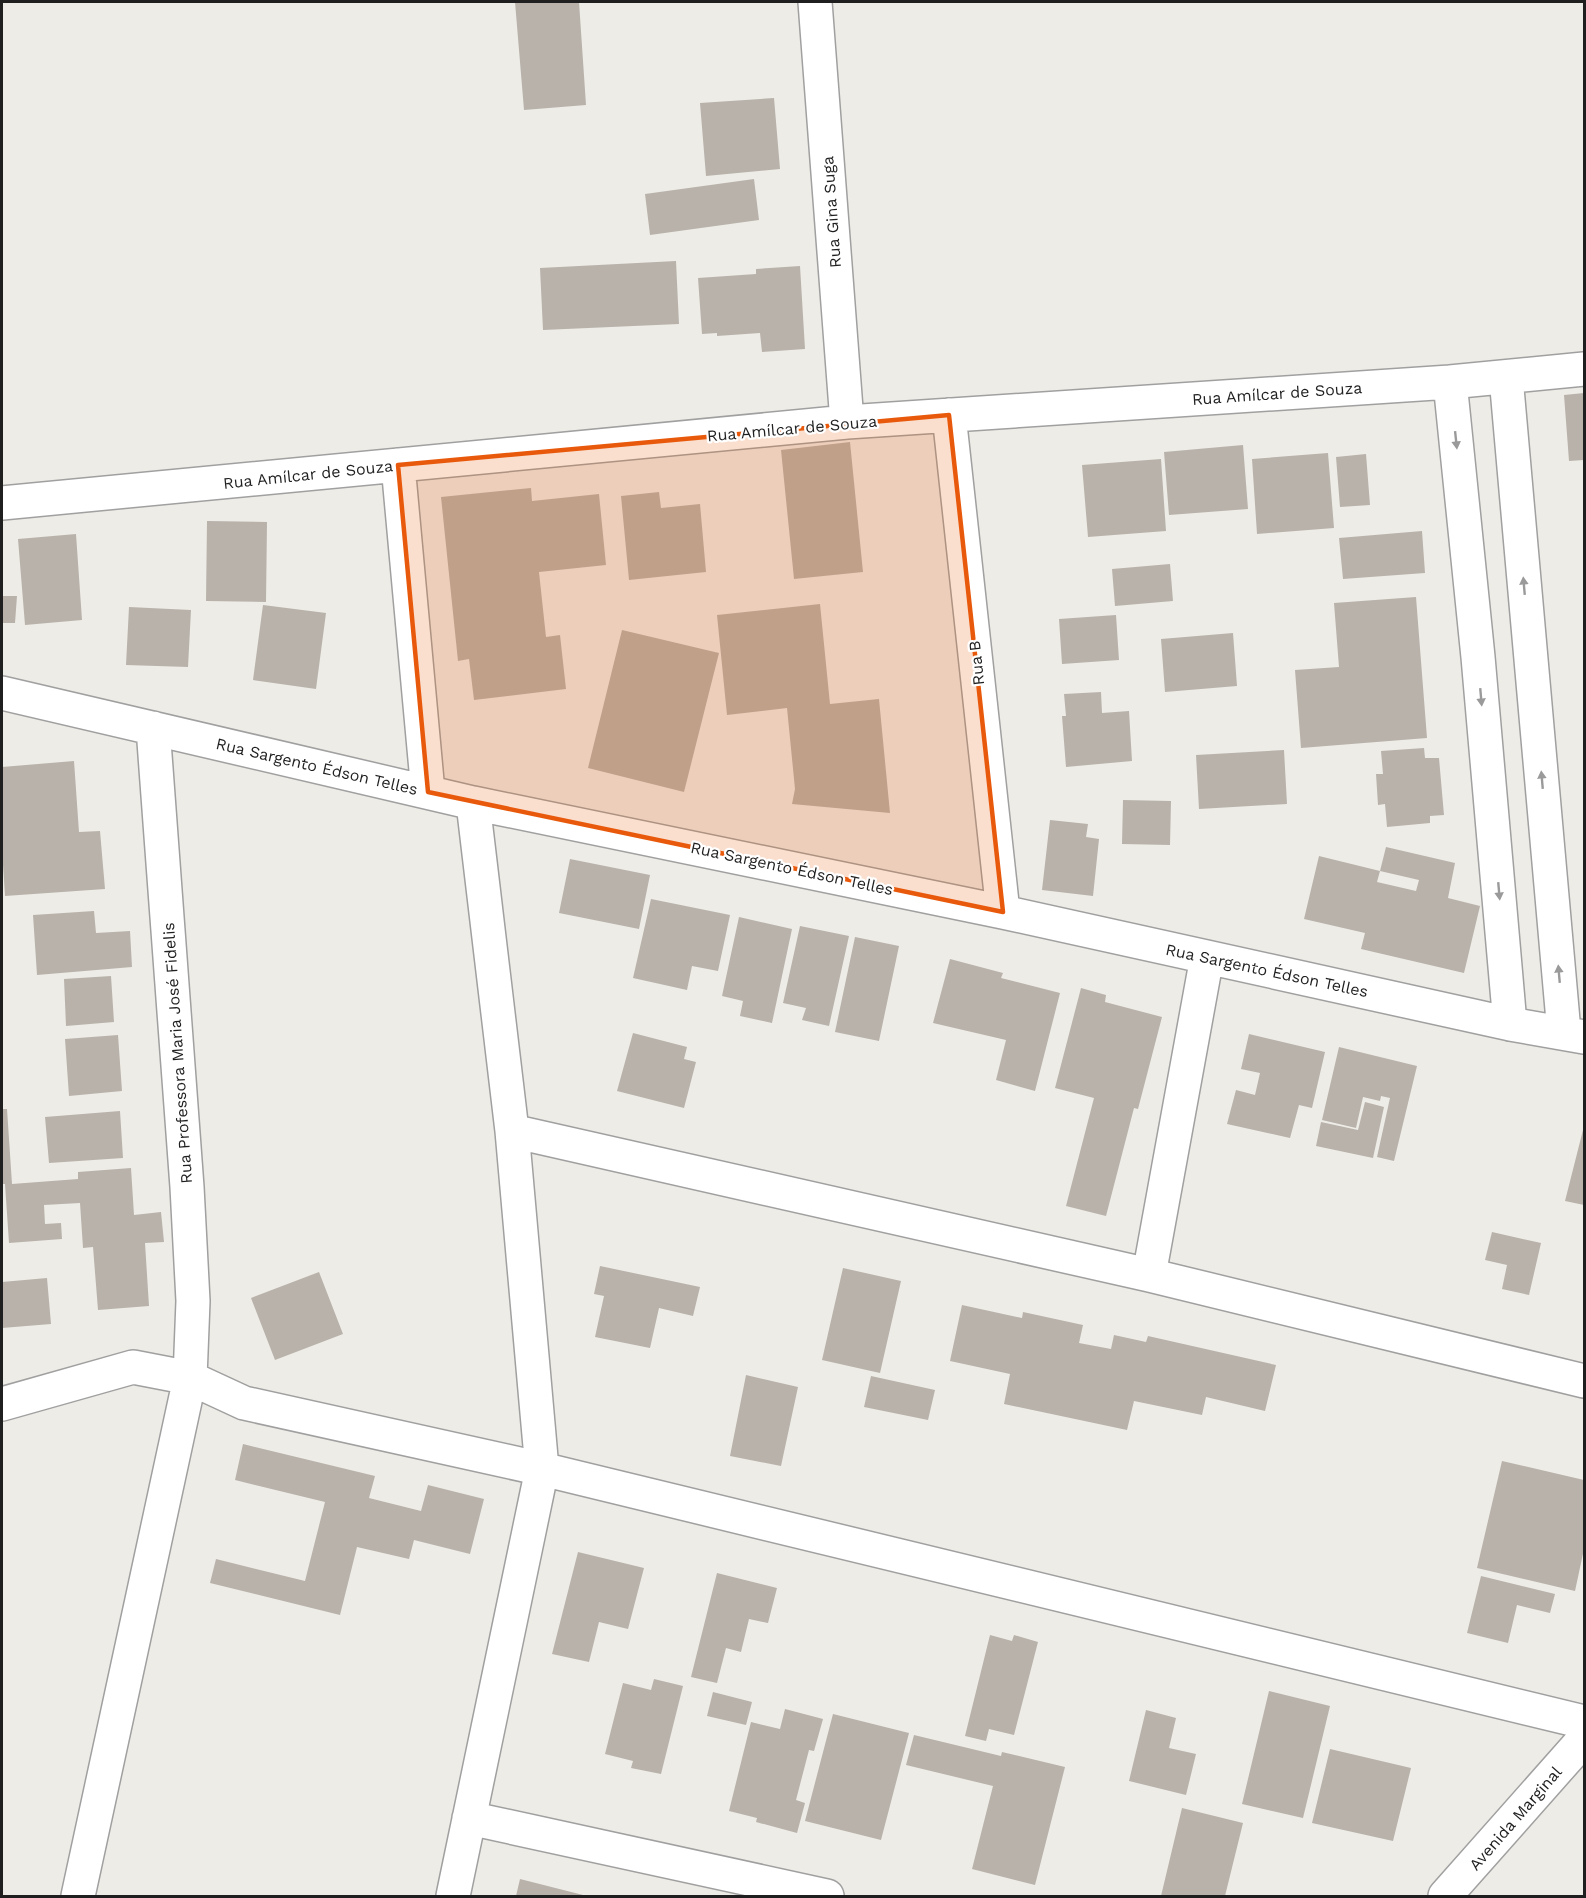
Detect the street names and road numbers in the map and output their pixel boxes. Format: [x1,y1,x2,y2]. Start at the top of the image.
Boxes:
street label: Rua Gina Suga [818,155,845,268]
street label: Rua Amílcar de Souza [1191,378,1363,409]
street label: Rua Amílcar de Souza [706,412,878,445]
street label: Rua Amílcar de Souza [222,456,394,493]
street label: Rua B [965,640,988,686]
street label: Rua Sargento Édson Telles [214,734,420,799]
street label: Rua Sargento Édson Telles [689,838,895,899]
street label: Rua Professora Maria José Fidelis [159,922,196,1184]
street label: Rua Sargento Édson Telles [1164,940,1370,1001]
street label: Avenida Marginal [1465,1762,1566,1874]

